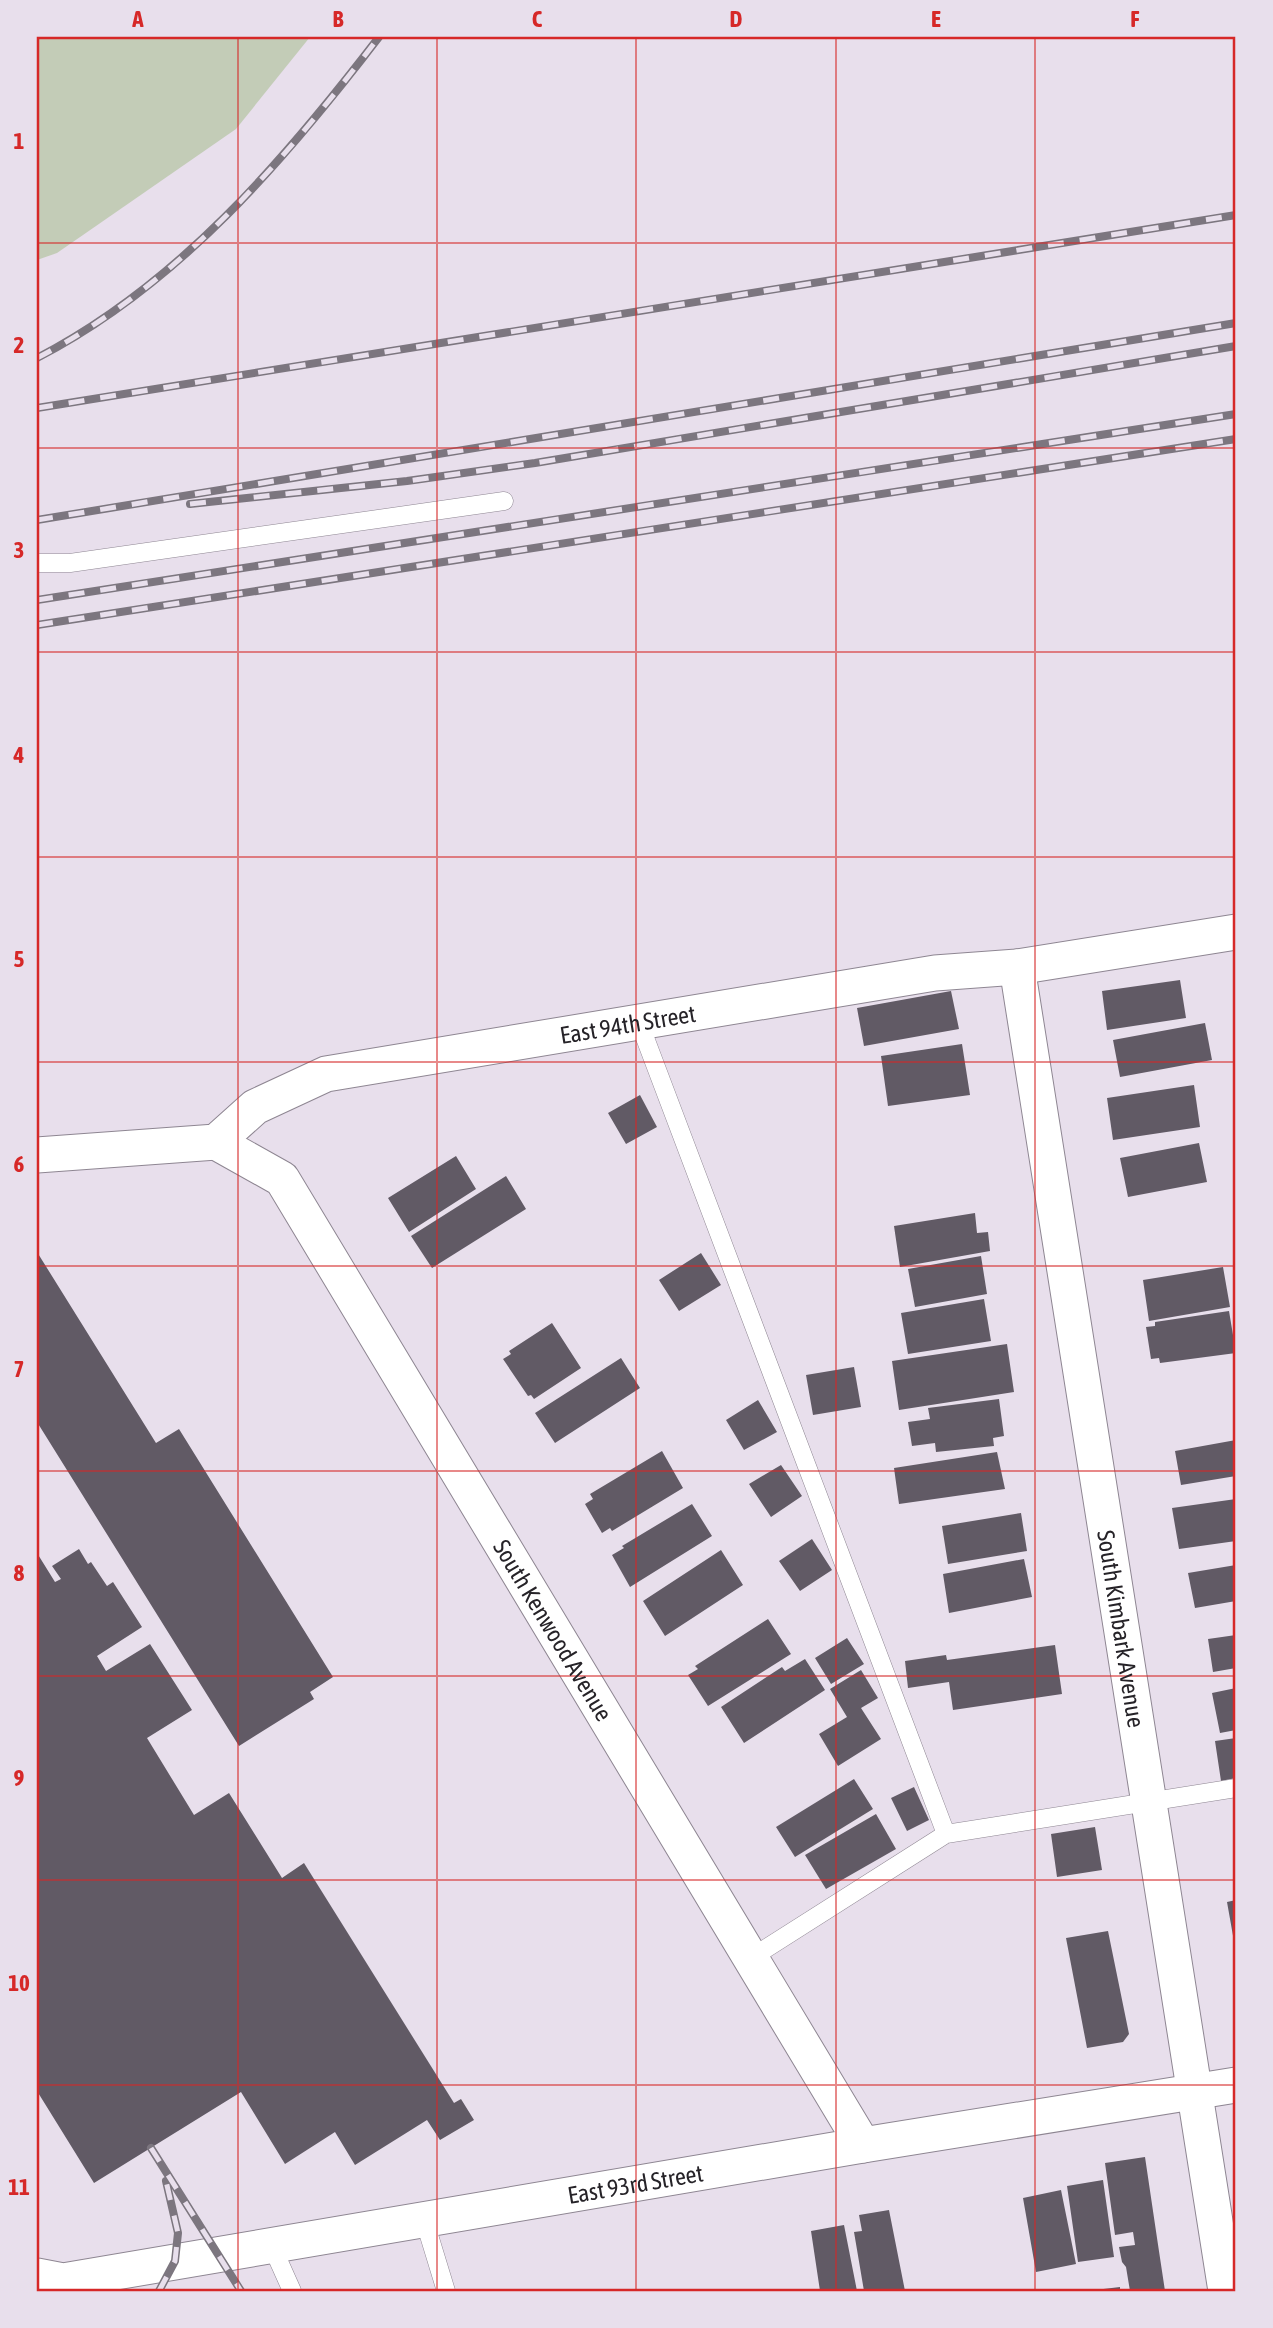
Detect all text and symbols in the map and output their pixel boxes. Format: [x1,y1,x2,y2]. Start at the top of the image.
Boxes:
text: A [131,6,144,32]
text: B [333,6,344,32]
text: C [532,6,543,32]
text: D [730,6,743,32]
text: E [931,6,941,32]
text: F [1130,6,1140,32]
text: 1 [14,128,25,154]
text: 2 [14,332,24,358]
text: 3 [14,537,24,563]
text: 4 [13,742,25,768]
text: 5 [14,946,25,972]
street label: East 94th Street [558,999,698,1049]
text: 6 [14,1151,25,1177]
text: 7 [14,1356,24,1382]
street label: South Kimbark Avenue [1093,1528,1150,1729]
street label: South Kenwood Avenue [489,1535,618,1725]
text: 8 [14,1560,25,1586]
text: 9 [14,1765,25,1791]
text: 10 [8,1970,30,1996]
street label: East 93rd Street [565,2159,705,2209]
text: 11 [8,2174,30,2200]

